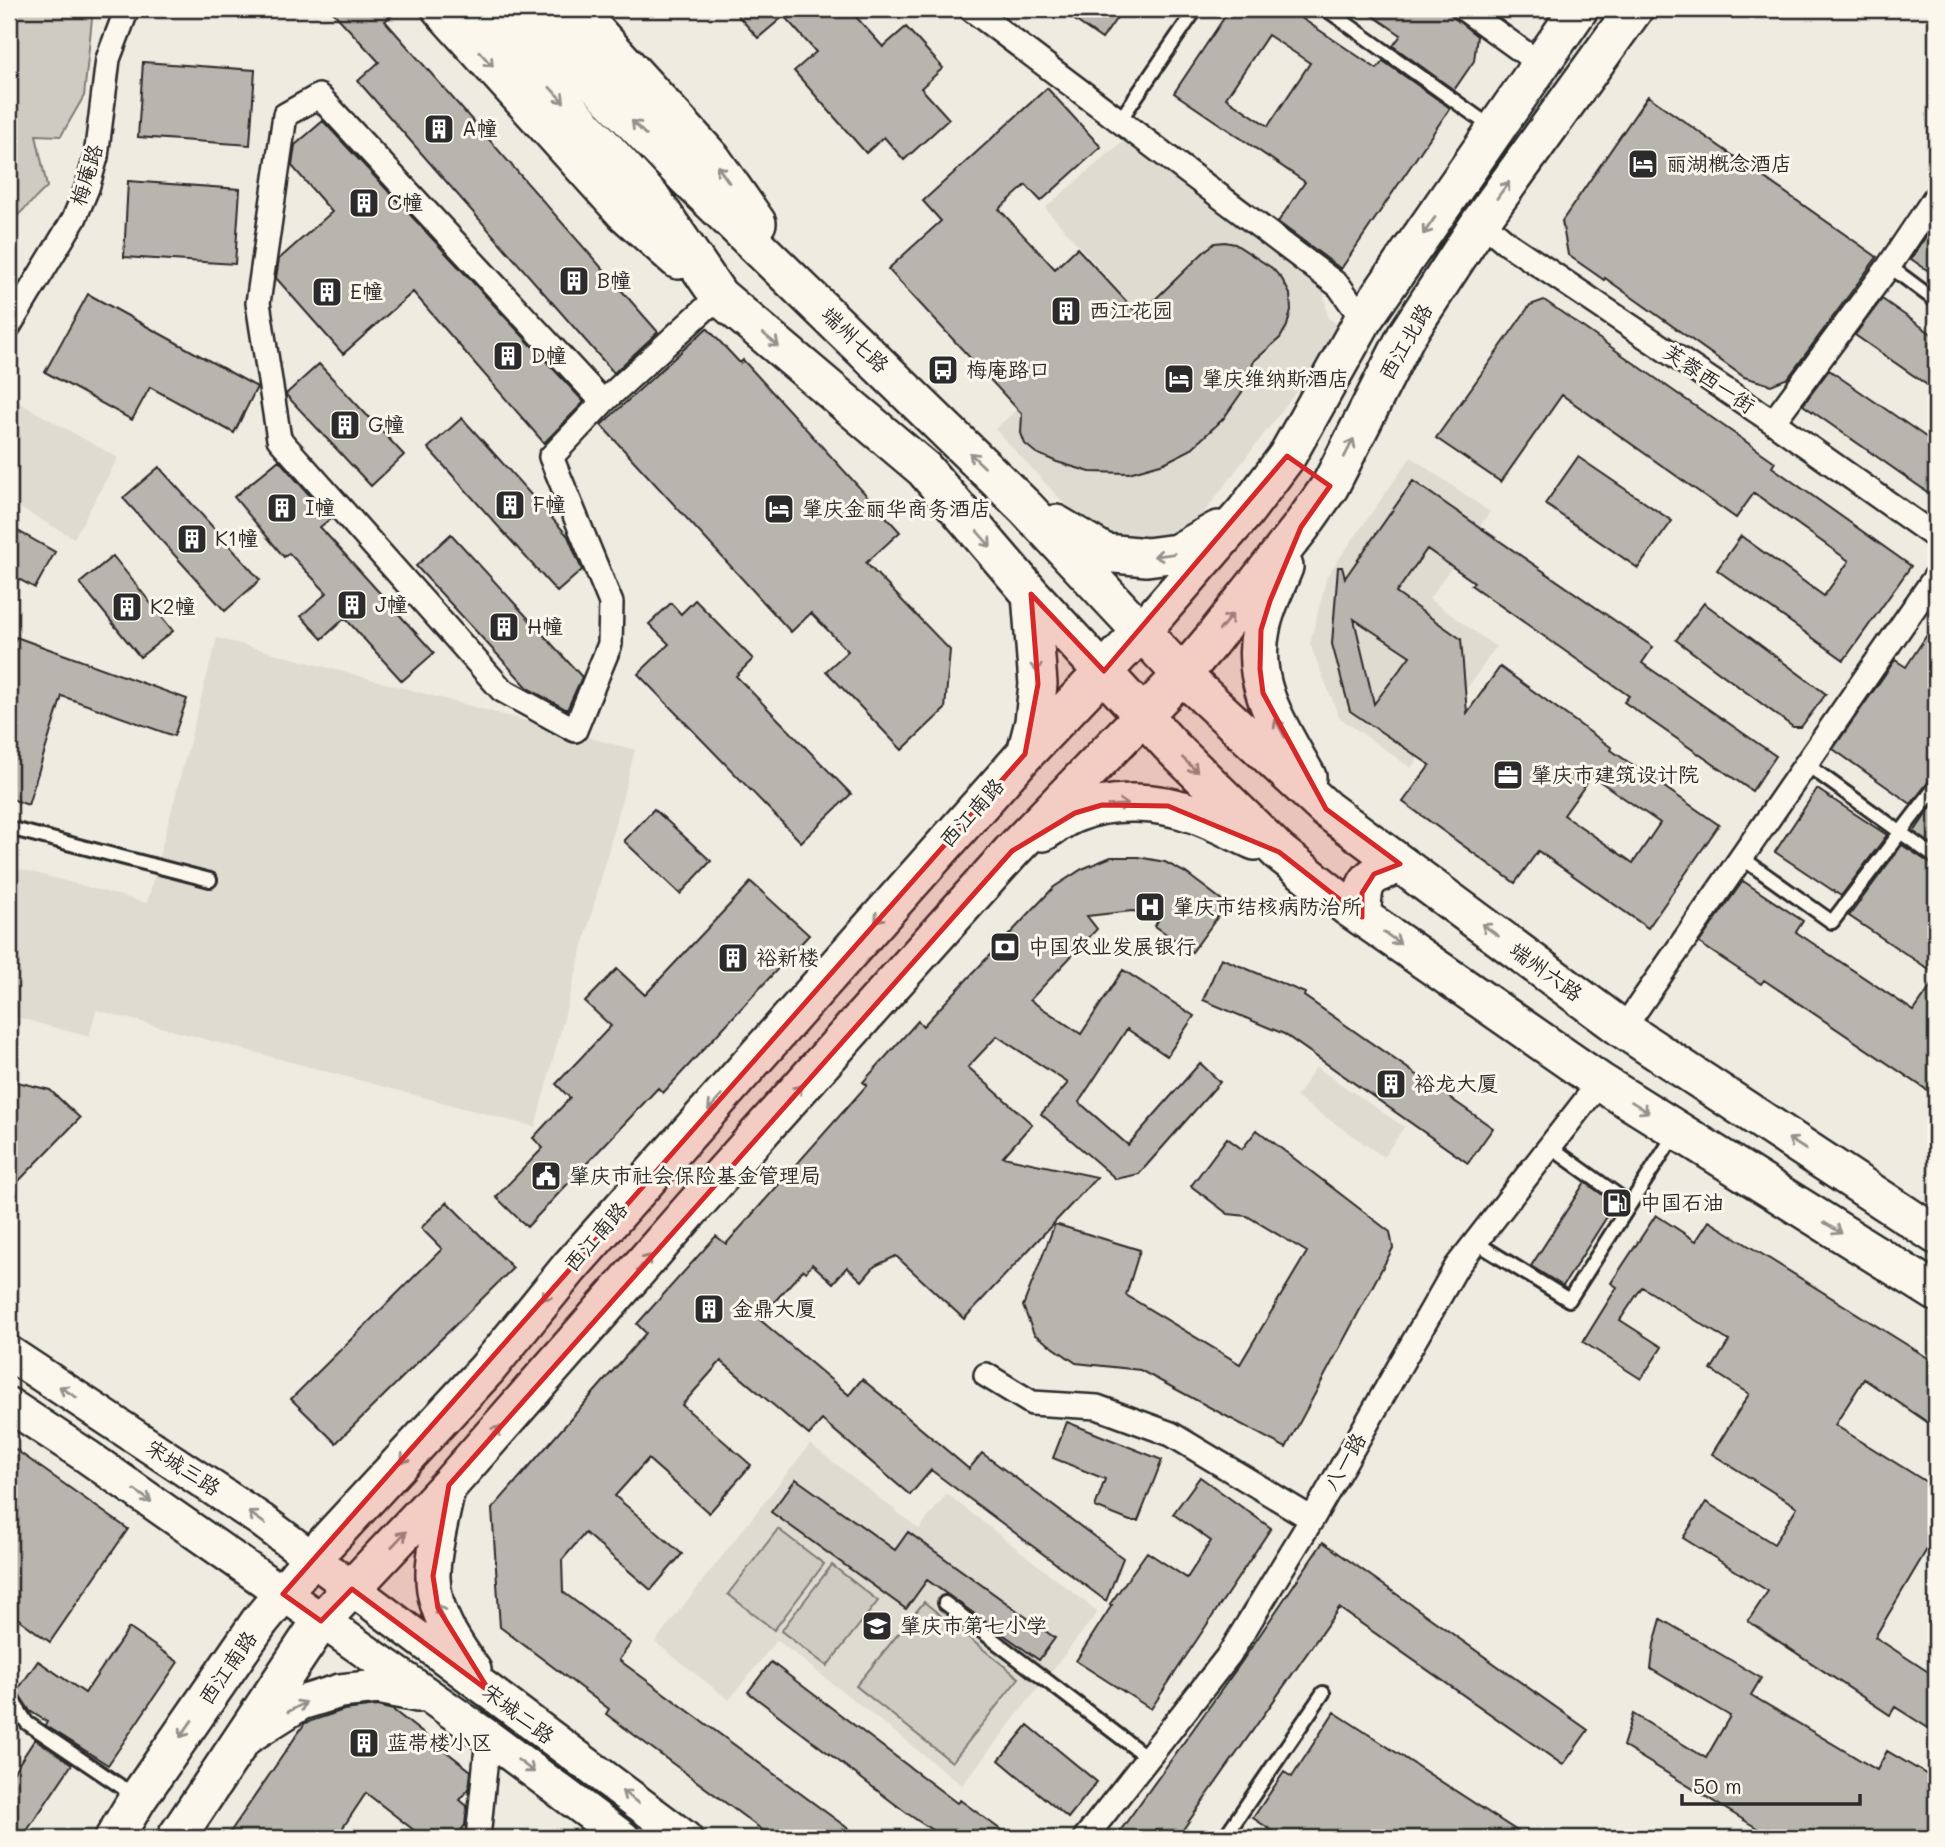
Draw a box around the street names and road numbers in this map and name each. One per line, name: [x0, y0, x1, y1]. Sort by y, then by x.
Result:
street label: 梅庵路: [63, 140, 108, 209]
street label: 西江北路: [1372, 298, 1437, 384]
street label: 端州七路: [816, 300, 896, 378]
street label: 芙蓉西一街: [1659, 337, 1761, 418]
street label: 西江南路: [933, 772, 1009, 852]
street label: 端州六路: [1505, 935, 1589, 1006]
street label: 西江南路: [557, 1195, 633, 1277]
street label: 八一路: [1316, 1427, 1371, 1495]
street label: 宋城三路: [141, 1433, 226, 1501]
street label: 西江南路: [192, 1625, 262, 1709]
street label: 宋城二路: [477, 1677, 561, 1749]

